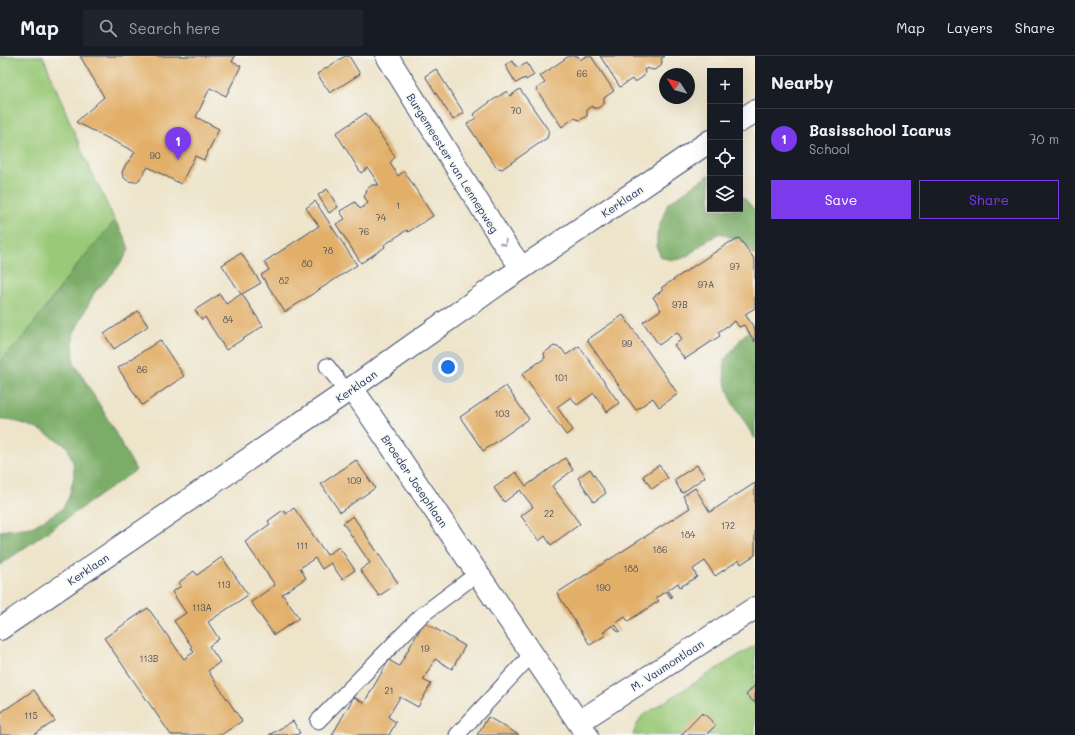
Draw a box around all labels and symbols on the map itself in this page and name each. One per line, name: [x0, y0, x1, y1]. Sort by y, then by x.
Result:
house number: 66: [577, 68, 587, 79]
north arrow: [659, 68, 695, 104]
street label: Burgemeester van Lennepweg: [404, 90, 502, 236]
house number: 70: [511, 105, 522, 116]
pin: 1: [165, 127, 191, 160]
house number: 90: [150, 150, 161, 161]
street label: Kerklaan: [598, 182, 646, 220]
house number: 1: [396, 200, 400, 211]
house number: 74: [376, 212, 387, 223]
house number: 76: [359, 226, 369, 237]
one-way arrow: [499, 239, 506, 246]
house number: 78: [323, 245, 334, 256]
house number: 80: [302, 258, 313, 269]
house number: 97: [730, 261, 740, 272]
house number: 82: [279, 275, 289, 286]
house number: 97A: [698, 279, 714, 290]
house number: 97B: [672, 299, 688, 310]
house number: 84: [223, 314, 234, 325]
house number: 99: [622, 338, 633, 349]
your location: [438, 357, 458, 377]
house number: 86: [137, 364, 147, 375]
street label: Kerklaan: [332, 366, 380, 406]
house number: 101: [554, 372, 568, 383]
house number: 103: [495, 408, 509, 419]
street label: Broeder Josephlaan: [378, 432, 452, 530]
house number: 109: [347, 475, 362, 486]
house number: 22: [544, 508, 554, 519]
house number: 172: [721, 520, 735, 531]
house number: 184: [681, 529, 696, 540]
house number: 111: [296, 540, 308, 551]
house number: 186: [653, 544, 667, 555]
street label: Kerklaan: [64, 550, 112, 588]
house number: 188: [624, 563, 639, 574]
house number: 113: [217, 579, 231, 590]
house number: 190: [596, 582, 611, 593]
house number: 113A: [192, 602, 212, 613]
street label: M. Vaumontlaan: [628, 636, 706, 694]
house number: 19: [420, 643, 430, 654]
house number: 113B: [140, 653, 159, 664]
house number: 21: [384, 685, 394, 696]
house number: 115: [24, 710, 38, 721]

